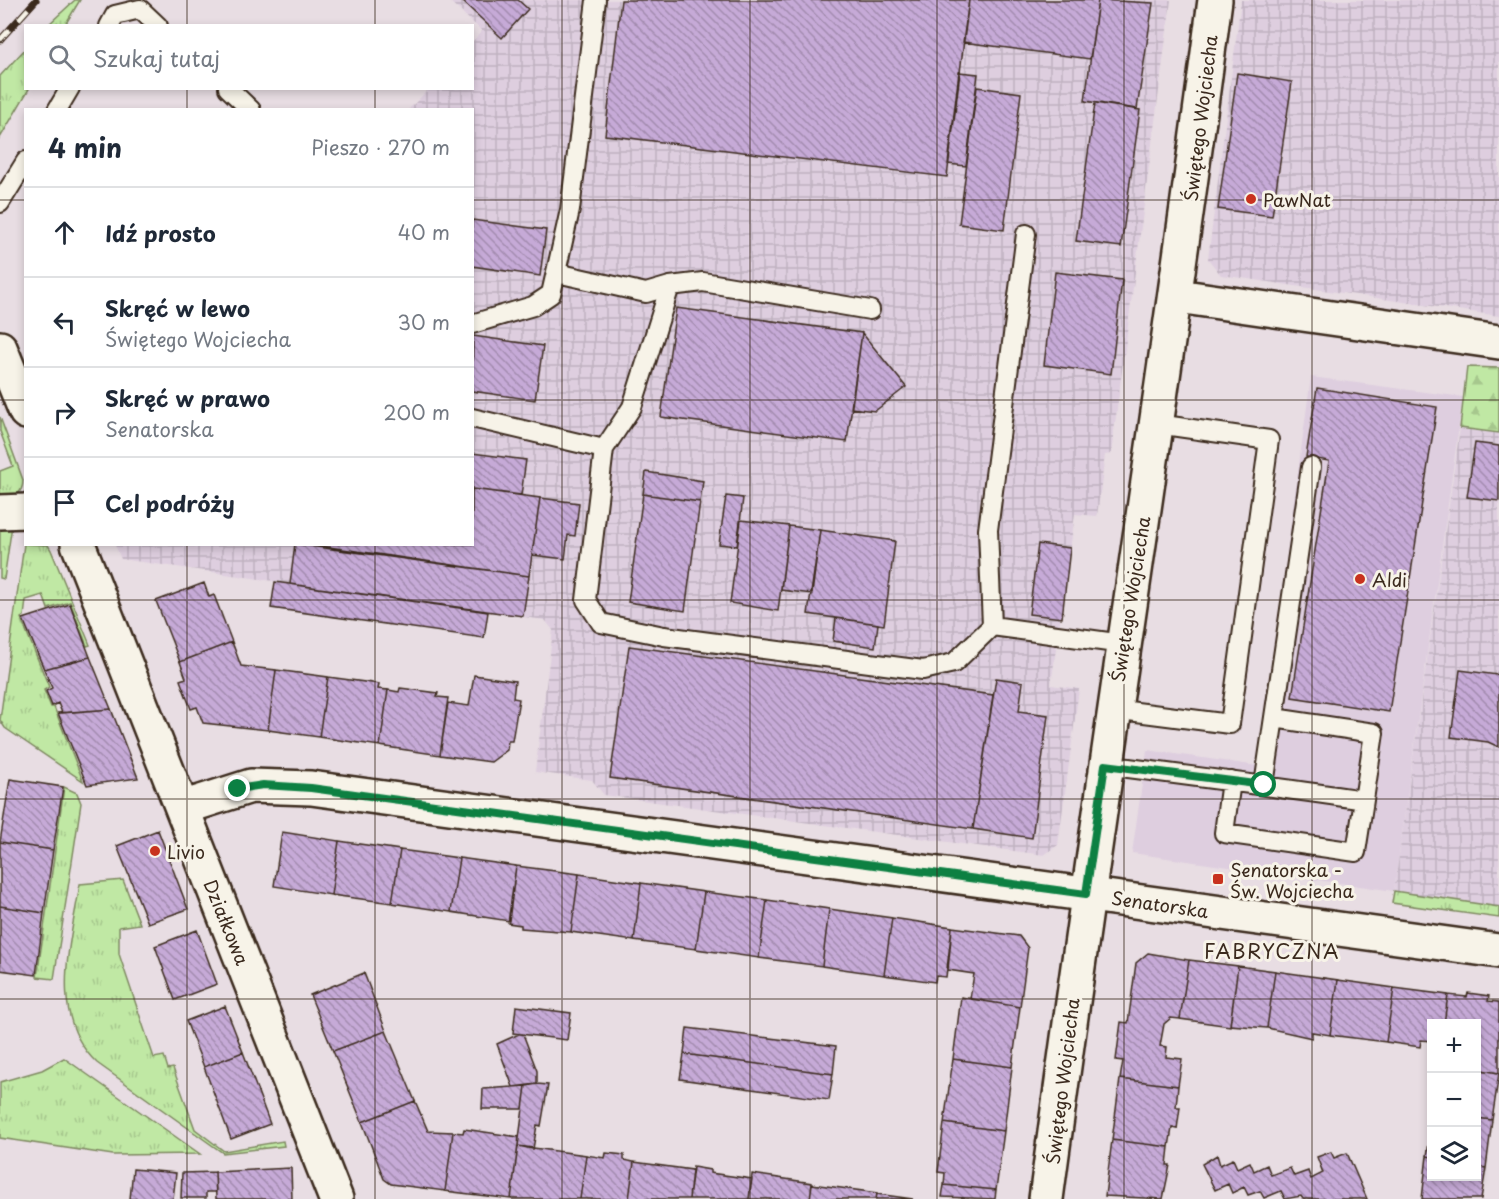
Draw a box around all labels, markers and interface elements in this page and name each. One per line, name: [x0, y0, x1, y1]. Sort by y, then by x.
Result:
search box: [24, 24, 474, 90]
street label: Świętego Wojciecha: [1176, 32, 1224, 203]
icon: search: [45, 41, 78, 74]
text: Szukaj tutaj: [93, 41, 220, 74]
text: 4 min: [48, 128, 122, 167]
text: Pieszo · 270 m: [311, 132, 450, 162]
place label: PawNat: [1263, 186, 1331, 213]
marker: PawNat: [1244, 192, 1258, 206]
icon: ahead: [48, 216, 81, 249]
text: Idź prosto: [105, 216, 216, 249]
text: 40 m: [398, 217, 450, 247]
text: Skręć w lewo: [105, 291, 250, 324]
icon: left: [48, 306, 81, 339]
text: 30 m: [397, 307, 450, 337]
text: Świętego Wojciecha: [105, 324, 291, 354]
text: Skręć w prawo: [105, 381, 270, 414]
icon: right: [48, 396, 81, 429]
text: 200 m: [383, 397, 450, 427]
text: Senatorska: [105, 414, 214, 444]
icon: arrive: [48, 486, 81, 519]
text: Cel podróży: [105, 486, 235, 519]
street label: Świętego Wojciecha: [1104, 513, 1157, 684]
place label: Aldi: [1372, 566, 1407, 593]
marker: Aldi: [1353, 572, 1367, 586]
route start: [1250, 771, 1276, 797]
route end: [224, 775, 250, 801]
place label: Livio: [167, 838, 205, 865]
marker: Livio: [148, 844, 162, 858]
place label: Senatorska - Św. Wojciecha: [1230, 856, 1354, 904]
marker: Senatorska - Św. Wojciecha: [1211, 872, 1225, 886]
street label: Działkowa: [198, 875, 257, 970]
street label: Senatorska: [1110, 884, 1211, 924]
district label: FABRYCZNA: [1204, 936, 1340, 966]
street label: Świętego Wojciecha: [1038, 995, 1086, 1166]
map controls: [1427, 1019, 1481, 1181]
button: +: [1427, 1019, 1481, 1073]
button: −: [1427, 1073, 1481, 1127]
button: layers: [1427, 1127, 1481, 1181]

